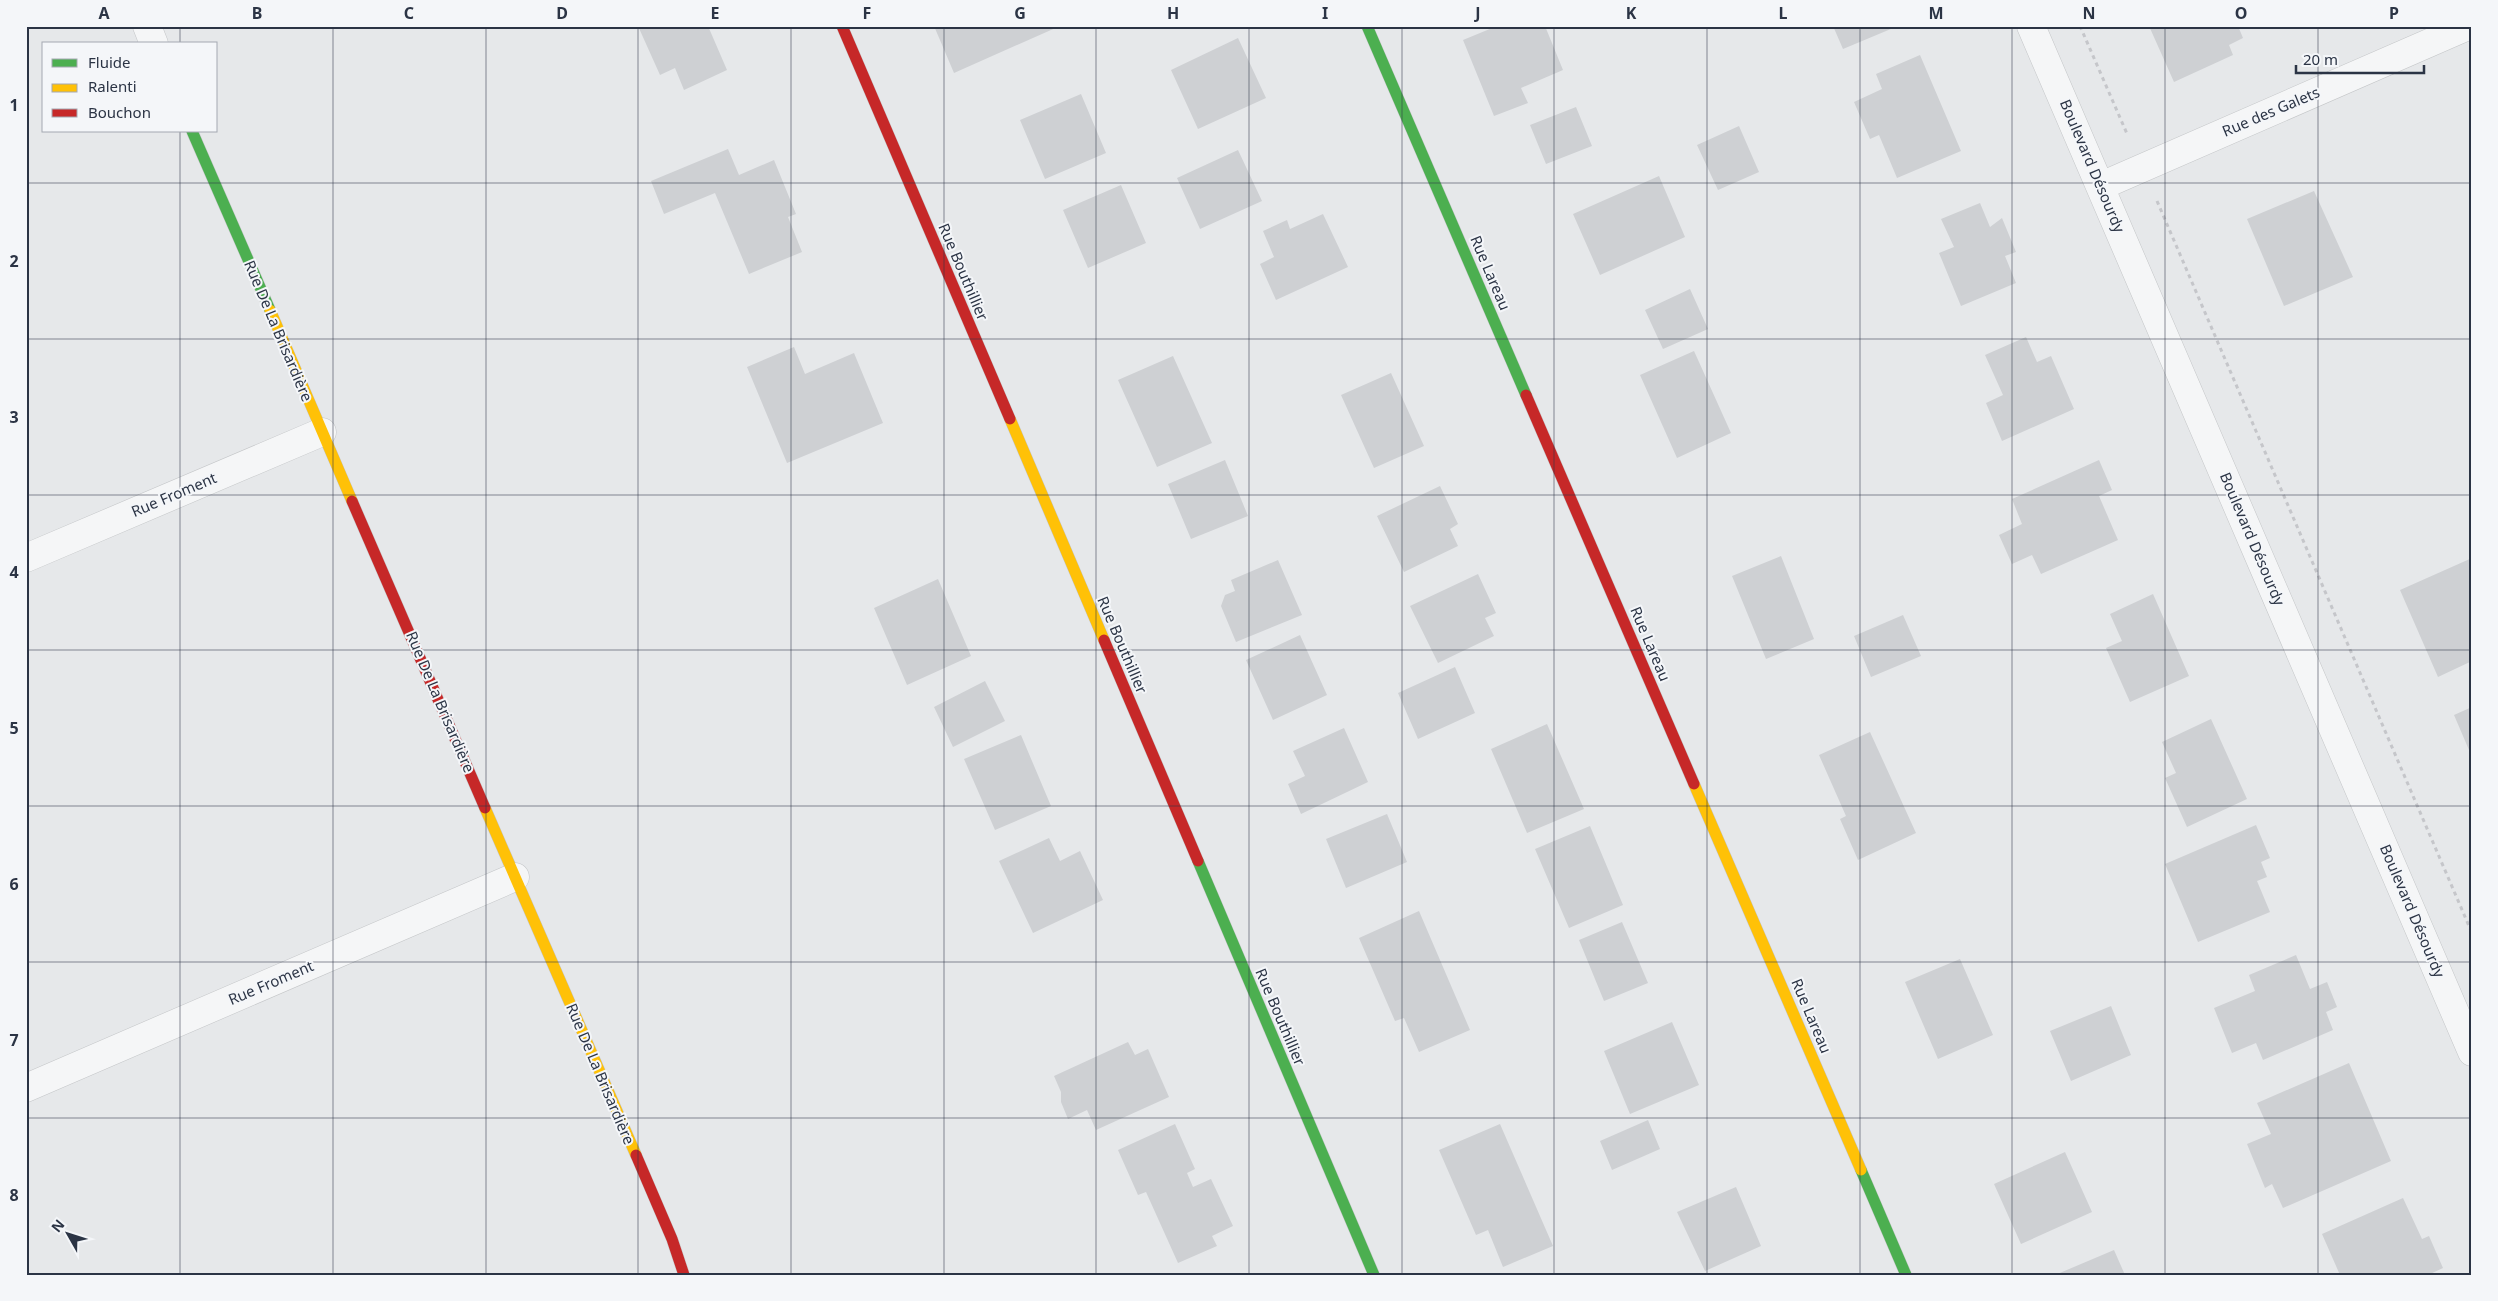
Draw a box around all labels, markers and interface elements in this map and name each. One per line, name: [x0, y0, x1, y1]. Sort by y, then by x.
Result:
text: A: [98, 2, 110, 24]
text: B: [252, 2, 262, 24]
text: C: [404, 2, 414, 24]
text: D: [556, 2, 568, 24]
text: E: [711, 2, 720, 24]
text: F: [863, 2, 871, 24]
text: G: [1014, 2, 1026, 24]
text: H: [1167, 2, 1179, 24]
text: I: [1322, 2, 1328, 24]
text: J: [1473, 2, 1481, 24]
text: K: [1626, 2, 1637, 24]
text: L: [1779, 2, 1788, 24]
text: M: [1928, 2, 1944, 24]
text: N: [2082, 2, 2096, 24]
text: O: [2235, 2, 2247, 24]
text: P: [2389, 2, 2399, 24]
legend: [42, 42, 218, 132]
scale bar: [2296, 42, 2423, 74]
text: 20 m: [2303, 49, 2338, 69]
text: Fluide: [88, 52, 130, 72]
text: Ralenti: [88, 76, 137, 96]
street label: Rue des Galets: [2219, 82, 2322, 141]
text: 1: [9, 94, 19, 116]
street label: Boulevard Désourdy: [2056, 96, 2130, 236]
text: Bouchon: [88, 102, 151, 122]
street label: Rue Bouthillier: [934, 220, 993, 323]
street label: Rue Lareau: [1466, 232, 1516, 313]
text: 2: [9, 250, 19, 272]
street label: Rue De La Brisardière: [240, 257, 318, 404]
text: 3: [9, 406, 19, 428]
street label: Rue Froment: [128, 467, 220, 521]
street label: Boulevard Désourdy: [2216, 469, 2290, 609]
text: 4: [9, 561, 19, 583]
street label: Rue Bouthillier: [1093, 593, 1152, 696]
street label: Rue Lareau: [1626, 603, 1676, 684]
street label: Rue De La Brisardière: [402, 628, 480, 775]
text: 5: [9, 717, 19, 739]
street label: Boulevard Désourdy: [2376, 841, 2450, 981]
text: 6: [9, 873, 19, 895]
street label: Rue Froment: [225, 955, 317, 1009]
street label: Rue Bouthillier: [1251, 965, 1310, 1068]
street label: Rue Lareau: [1787, 975, 1837, 1056]
street label: Rue De La Brisardière: [562, 1000, 640, 1147]
text: 7: [9, 1029, 19, 1051]
text: 8: [9, 1184, 19, 1206]
north arrow: [42, 1208, 92, 1258]
text: N: [47, 1215, 68, 1236]

